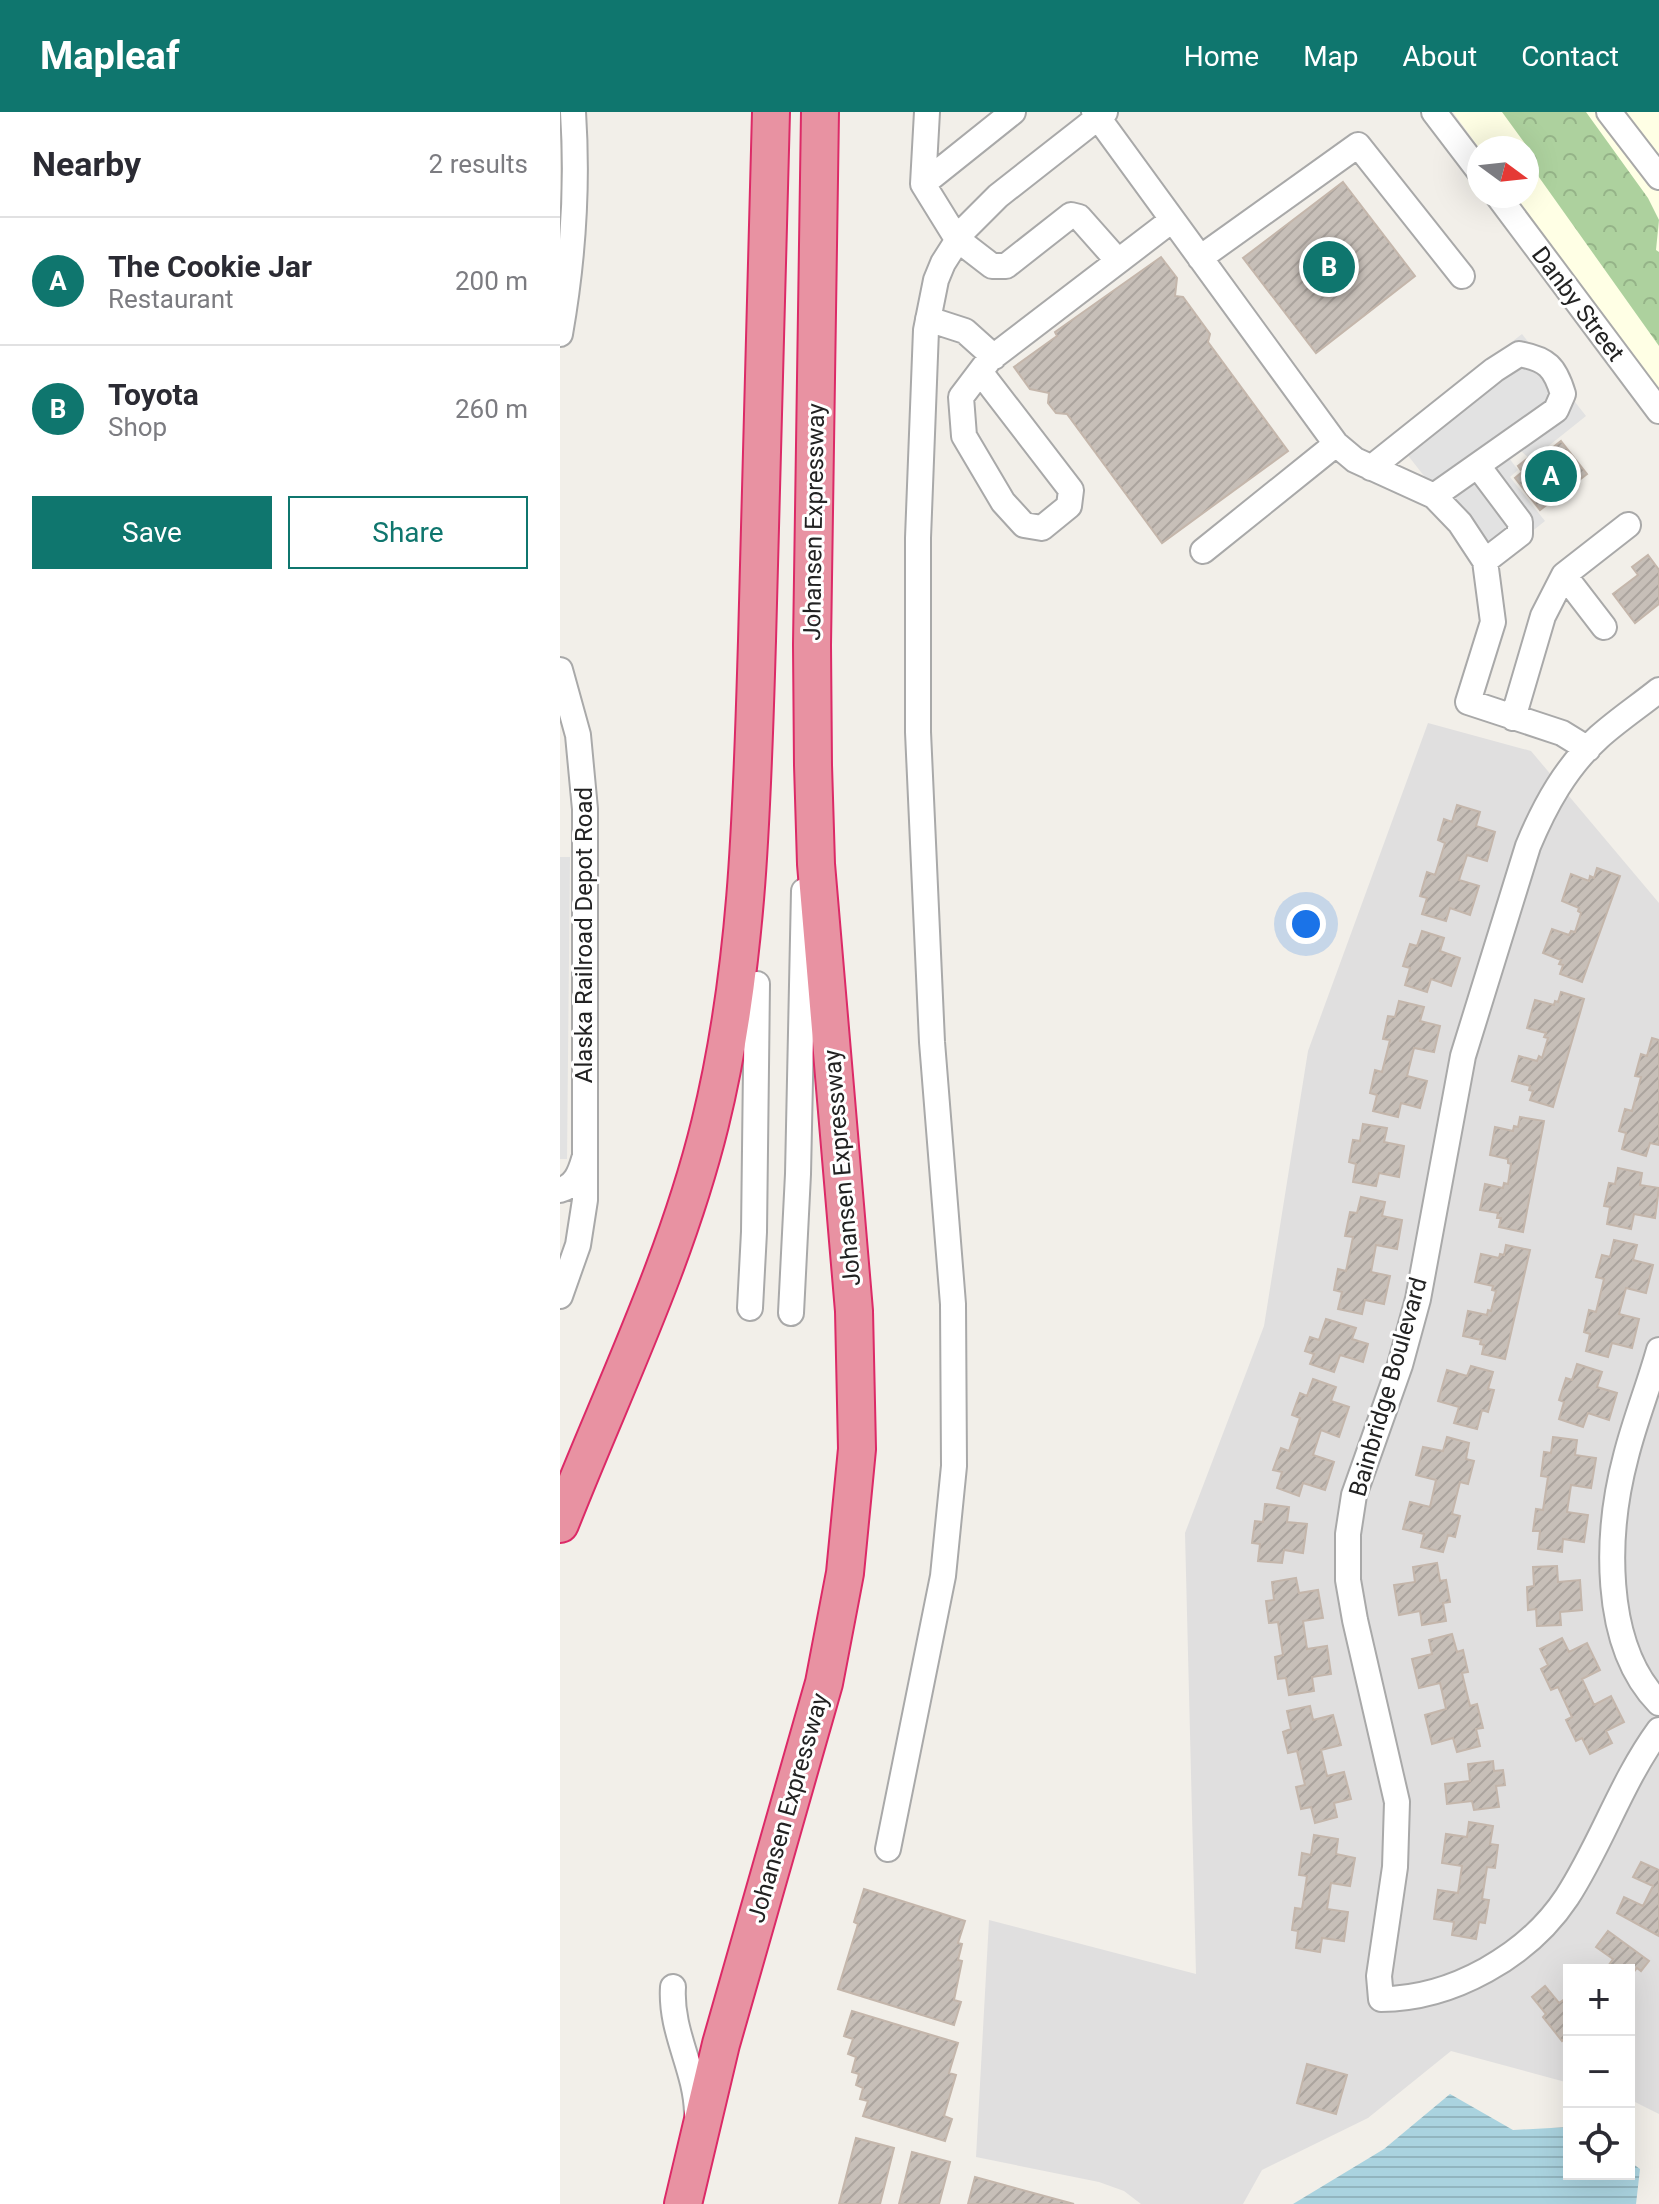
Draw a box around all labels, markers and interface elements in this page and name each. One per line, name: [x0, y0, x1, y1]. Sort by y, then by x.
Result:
text: Mapleaf: [40, 34, 180, 78]
text: Home: [1184, 40, 1259, 73]
text: Map: [1303, 40, 1359, 73]
text: About: [1403, 40, 1477, 73]
text: Contact: [1521, 40, 1619, 73]
north arrow: [1467, 136, 1539, 208]
text: Nearby: [32, 144, 141, 184]
text: 2 results: [429, 149, 528, 179]
pin: B: [1303, 237, 1355, 297]
street label: Danby Street: [1526, 241, 1630, 367]
text: The Cookie Jar: [108, 249, 312, 284]
text: A: [49, 266, 67, 296]
text: 200 m: [455, 266, 528, 296]
text: Restaurant: [108, 284, 234, 314]
text: Toyota: [108, 377, 199, 412]
text: B: [50, 394, 66, 424]
text: 260 m: [455, 394, 528, 424]
street label: Johansen Expressway: [798, 402, 830, 641]
text: Shop: [108, 412, 167, 442]
pin: A: [1525, 446, 1577, 506]
button: Save: [32, 496, 272, 569]
button: Share: [288, 496, 528, 569]
street label: Alaska Railroad Depot Road: [570, 787, 598, 1083]
your location: [1286, 904, 1326, 944]
street label: Johansen Expressway: [818, 1048, 866, 1288]
street label: Bainbridge Boulevard: [1343, 1274, 1433, 1500]
street label: Johansen Expressway: [742, 1689, 834, 1926]
map controls: [1563, 1964, 1635, 2180]
button: +: [1563, 1964, 1635, 2036]
button: −: [1563, 2036, 1635, 2108]
button: locate: [1563, 2108, 1635, 2180]

